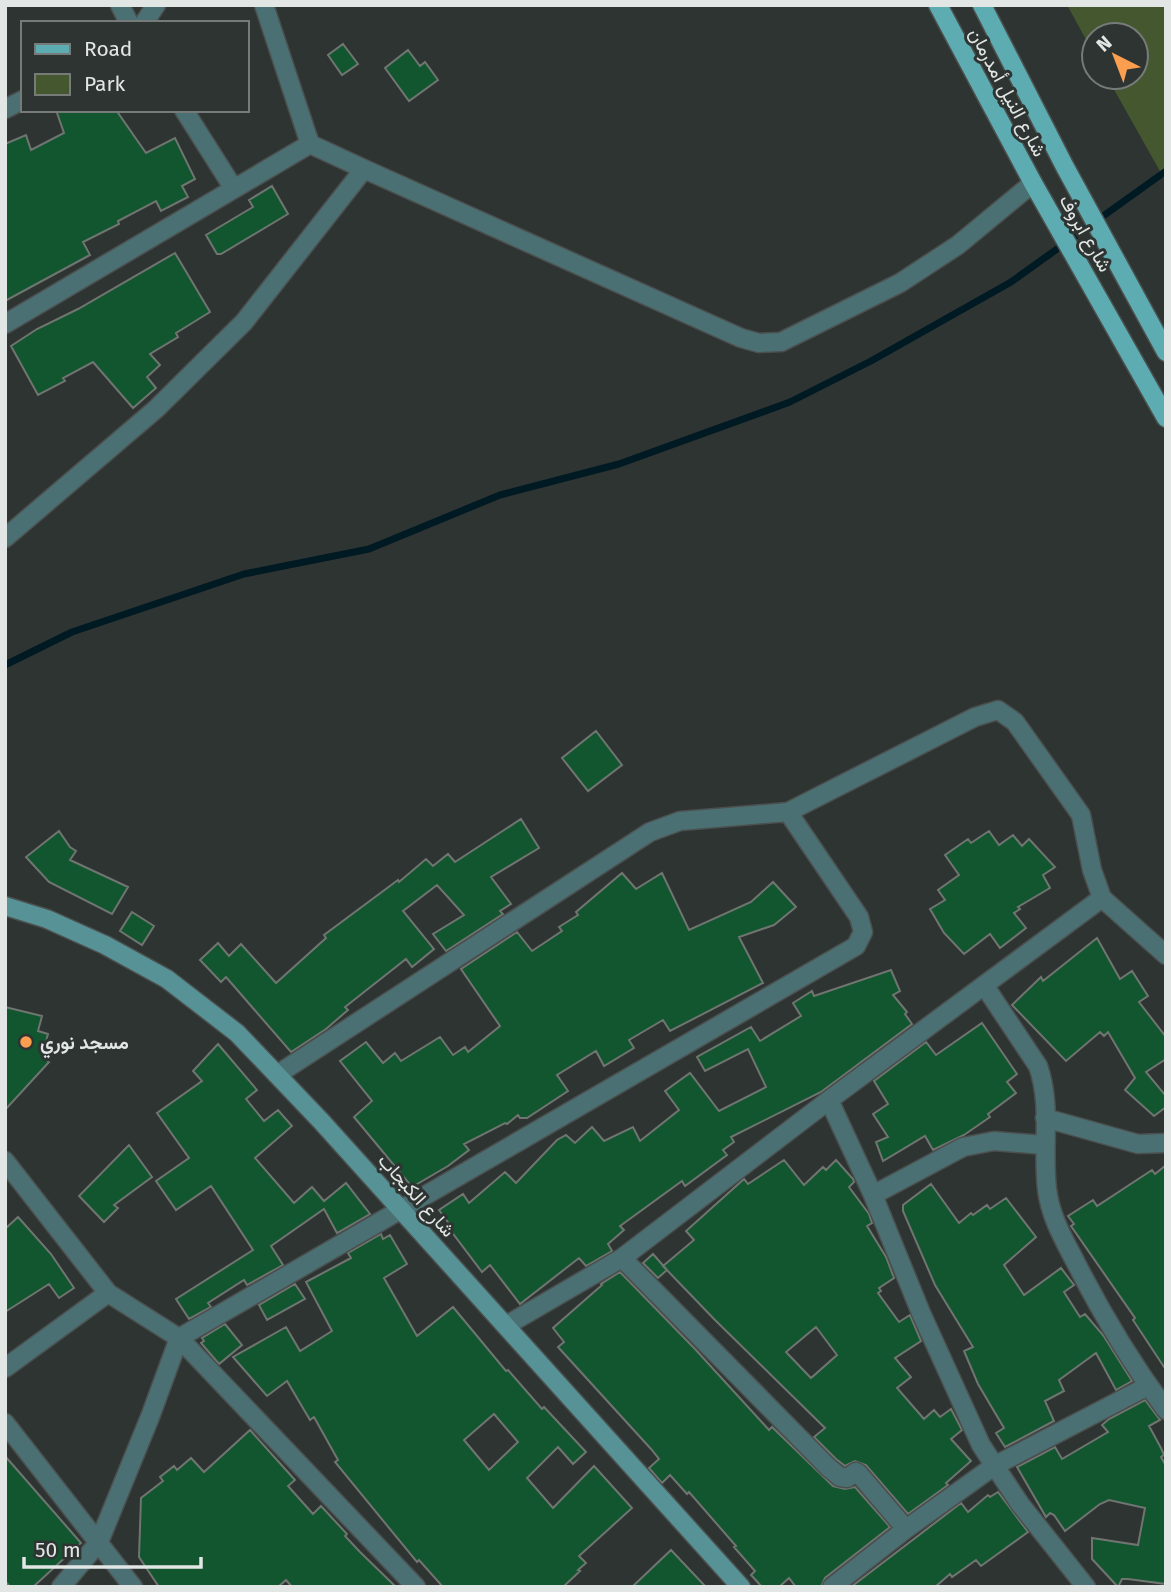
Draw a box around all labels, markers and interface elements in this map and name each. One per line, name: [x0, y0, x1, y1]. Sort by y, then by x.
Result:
legend: [21, 21, 248, 112]
north arrow: [1080, 21, 1150, 91]
street label: شارع النيل أمدرمان: [963, 24, 1051, 161]
text: N: [1092, 31, 1116, 57]
text: Road: [84, 36, 132, 62]
text: Park: [84, 71, 126, 97]
street label: شارع ابروف: [1053, 191, 1117, 276]
place label: مسجد نوري: [40, 1031, 129, 1059]
marker: مسجد نوري: [18, 1034, 34, 1050]
street label: شارع الكبجاب: [373, 1149, 460, 1242]
scale bar: [24, 1526, 201, 1570]
text: 50 m: [35, 1537, 81, 1563]

